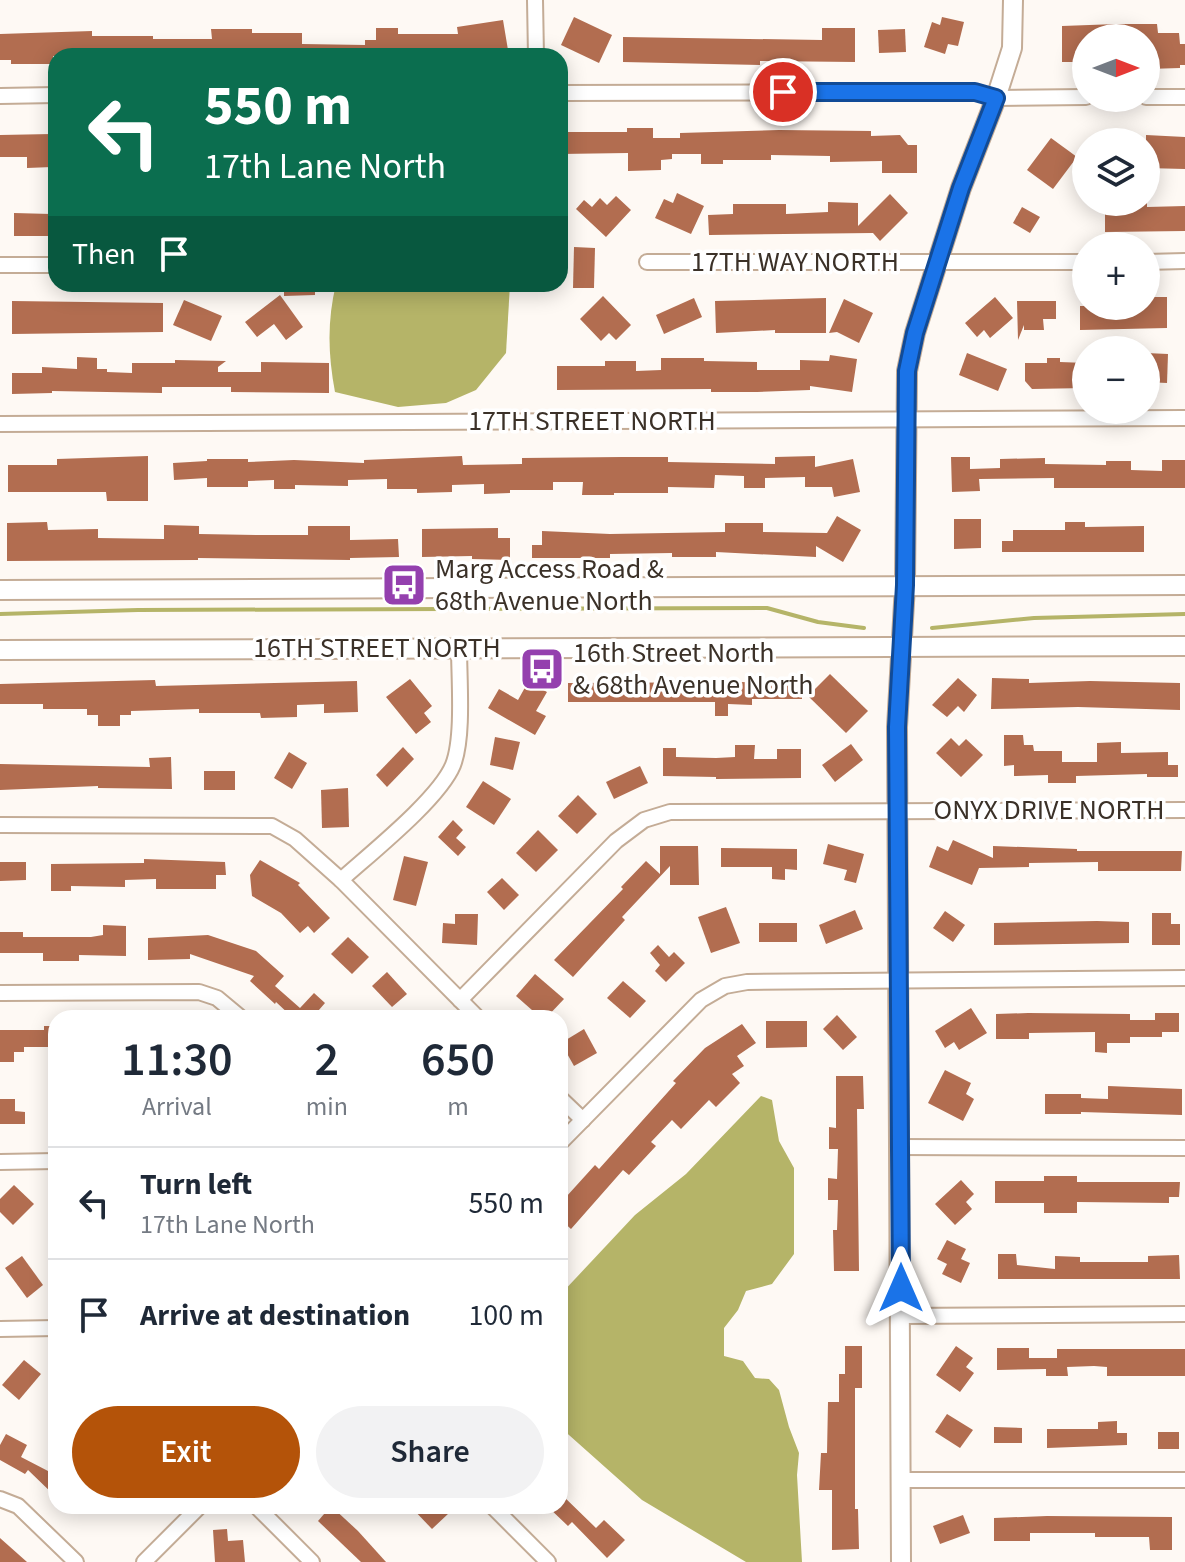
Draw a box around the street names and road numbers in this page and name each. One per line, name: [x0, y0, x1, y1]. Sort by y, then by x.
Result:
street label: 17TH WAY NORTH: [691, 242, 899, 282]
street label: 17TH STREET NORTH: [468, 401, 716, 441]
street label: 16TH STREET NORTH: [253, 628, 501, 668]
street label: ONYX DRIVE NORTH: [934, 790, 1164, 830]

